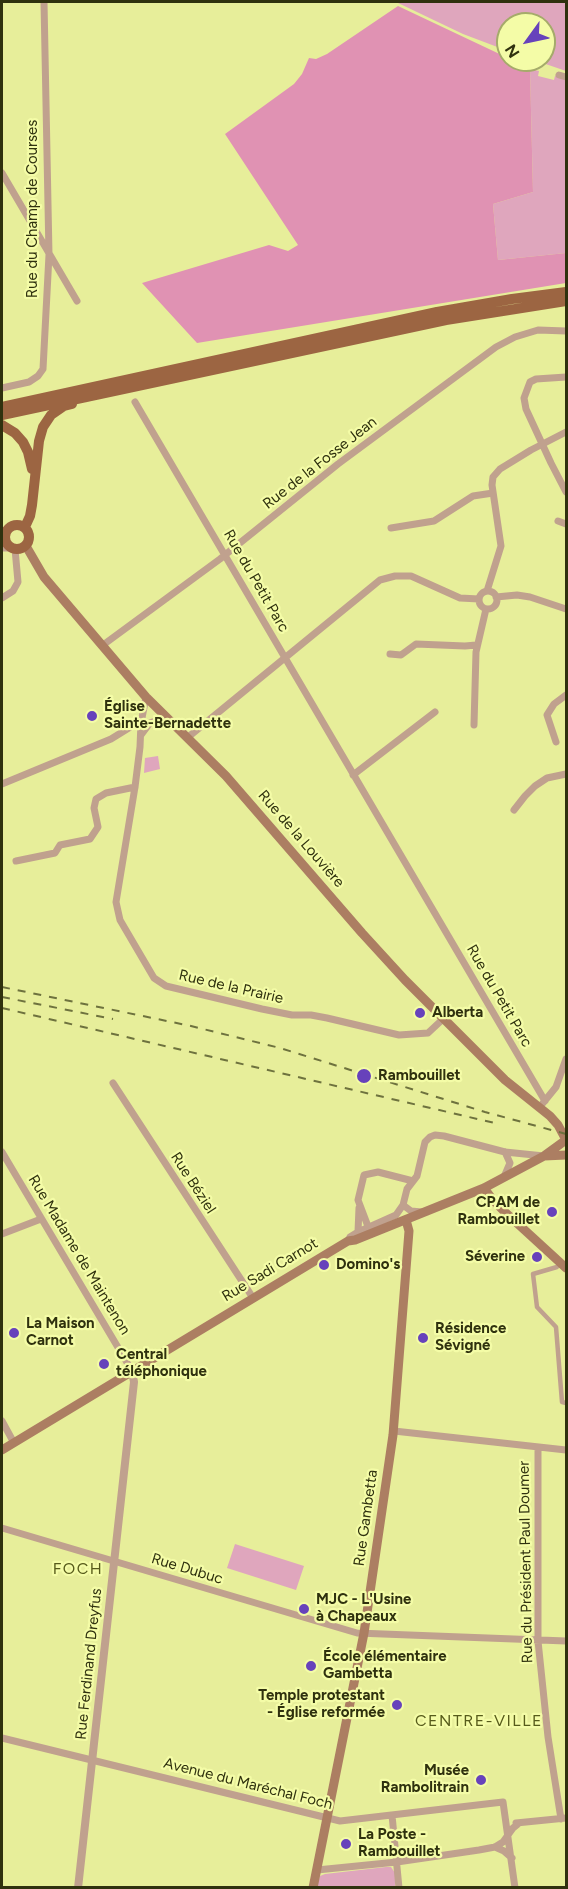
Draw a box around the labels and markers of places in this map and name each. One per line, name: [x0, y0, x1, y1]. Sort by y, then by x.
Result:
place label: Église Sainte-Bernadette: [104, 698, 231, 733]
marker: Église Sainte-Bernadette: [85, 709, 99, 723]
place label: Alberta: [432, 1004, 483, 1022]
marker: Alberta: [413, 1006, 427, 1020]
marker: Rambouillet: [355, 1067, 373, 1085]
place label: Rambouillet: [378, 1067, 461, 1085]
place label: CPAM de Rambouillet: [457, 1194, 540, 1229]
marker: CPAM de Rambouillet: [545, 1205, 559, 1219]
place label: Séverine: [465, 1248, 525, 1266]
marker: Séverine: [530, 1250, 544, 1264]
place label: Domino's: [336, 1256, 400, 1274]
marker: Domino's: [317, 1258, 331, 1272]
place label: La Maison Carnot: [26, 1315, 95, 1350]
place label: Résidence Sévigné: [435, 1320, 506, 1355]
marker: La Maison Carnot: [7, 1326, 21, 1340]
marker: Résidence Sévigné: [416, 1331, 430, 1345]
place label: Central téléphonique: [116, 1346, 207, 1381]
marker: Central téléphonique: [97, 1357, 111, 1371]
place label: MJC - L'Usine à Chapeaux: [316, 1591, 411, 1626]
marker: MJC - L'Usine à Chapeaux: [297, 1602, 311, 1616]
place label: École élémentaire Gambetta: [323, 1648, 446, 1683]
marker: École élémentaire Gambetta: [304, 1659, 318, 1673]
place label: Temple protestant - Église reformée: [258, 1687, 385, 1722]
marker: Temple protestant - Église reformée: [390, 1698, 404, 1712]
place label: Musée Rambolitrain: [381, 1762, 469, 1797]
marker: Musée Rambolitrain: [474, 1773, 488, 1787]
place label: La Poste - Rambouillet: [358, 1826, 441, 1861]
marker: La Poste - Rambouillet: [339, 1837, 353, 1851]

